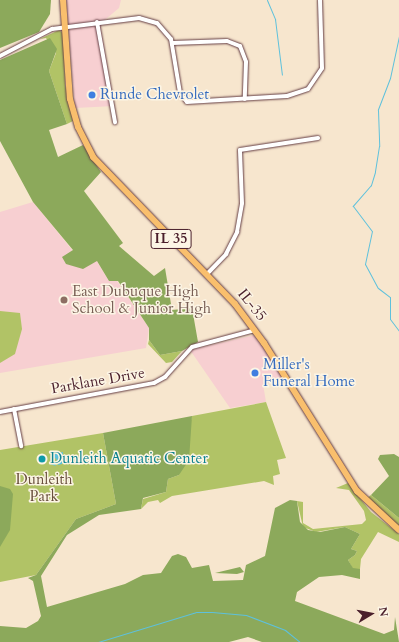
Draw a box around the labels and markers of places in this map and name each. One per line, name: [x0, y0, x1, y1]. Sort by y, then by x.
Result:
place label: Runde Chevrolet: [100, 86, 209, 104]
marker: Runde Chevrolet: [87, 90, 97, 100]
place label: East Dubuque High School & Junior High: [72, 282, 211, 317]
marker: East Dubuque High School & Junior High: [59, 295, 69, 305]
place label: Miller's Funeral Home: [263, 355, 355, 390]
marker: Miller's Funeral Home: [250, 368, 260, 378]
place label: Dunleith Aquatic Center: [50, 450, 208, 468]
marker: Dunleith Aquatic Center: [37, 454, 47, 464]

